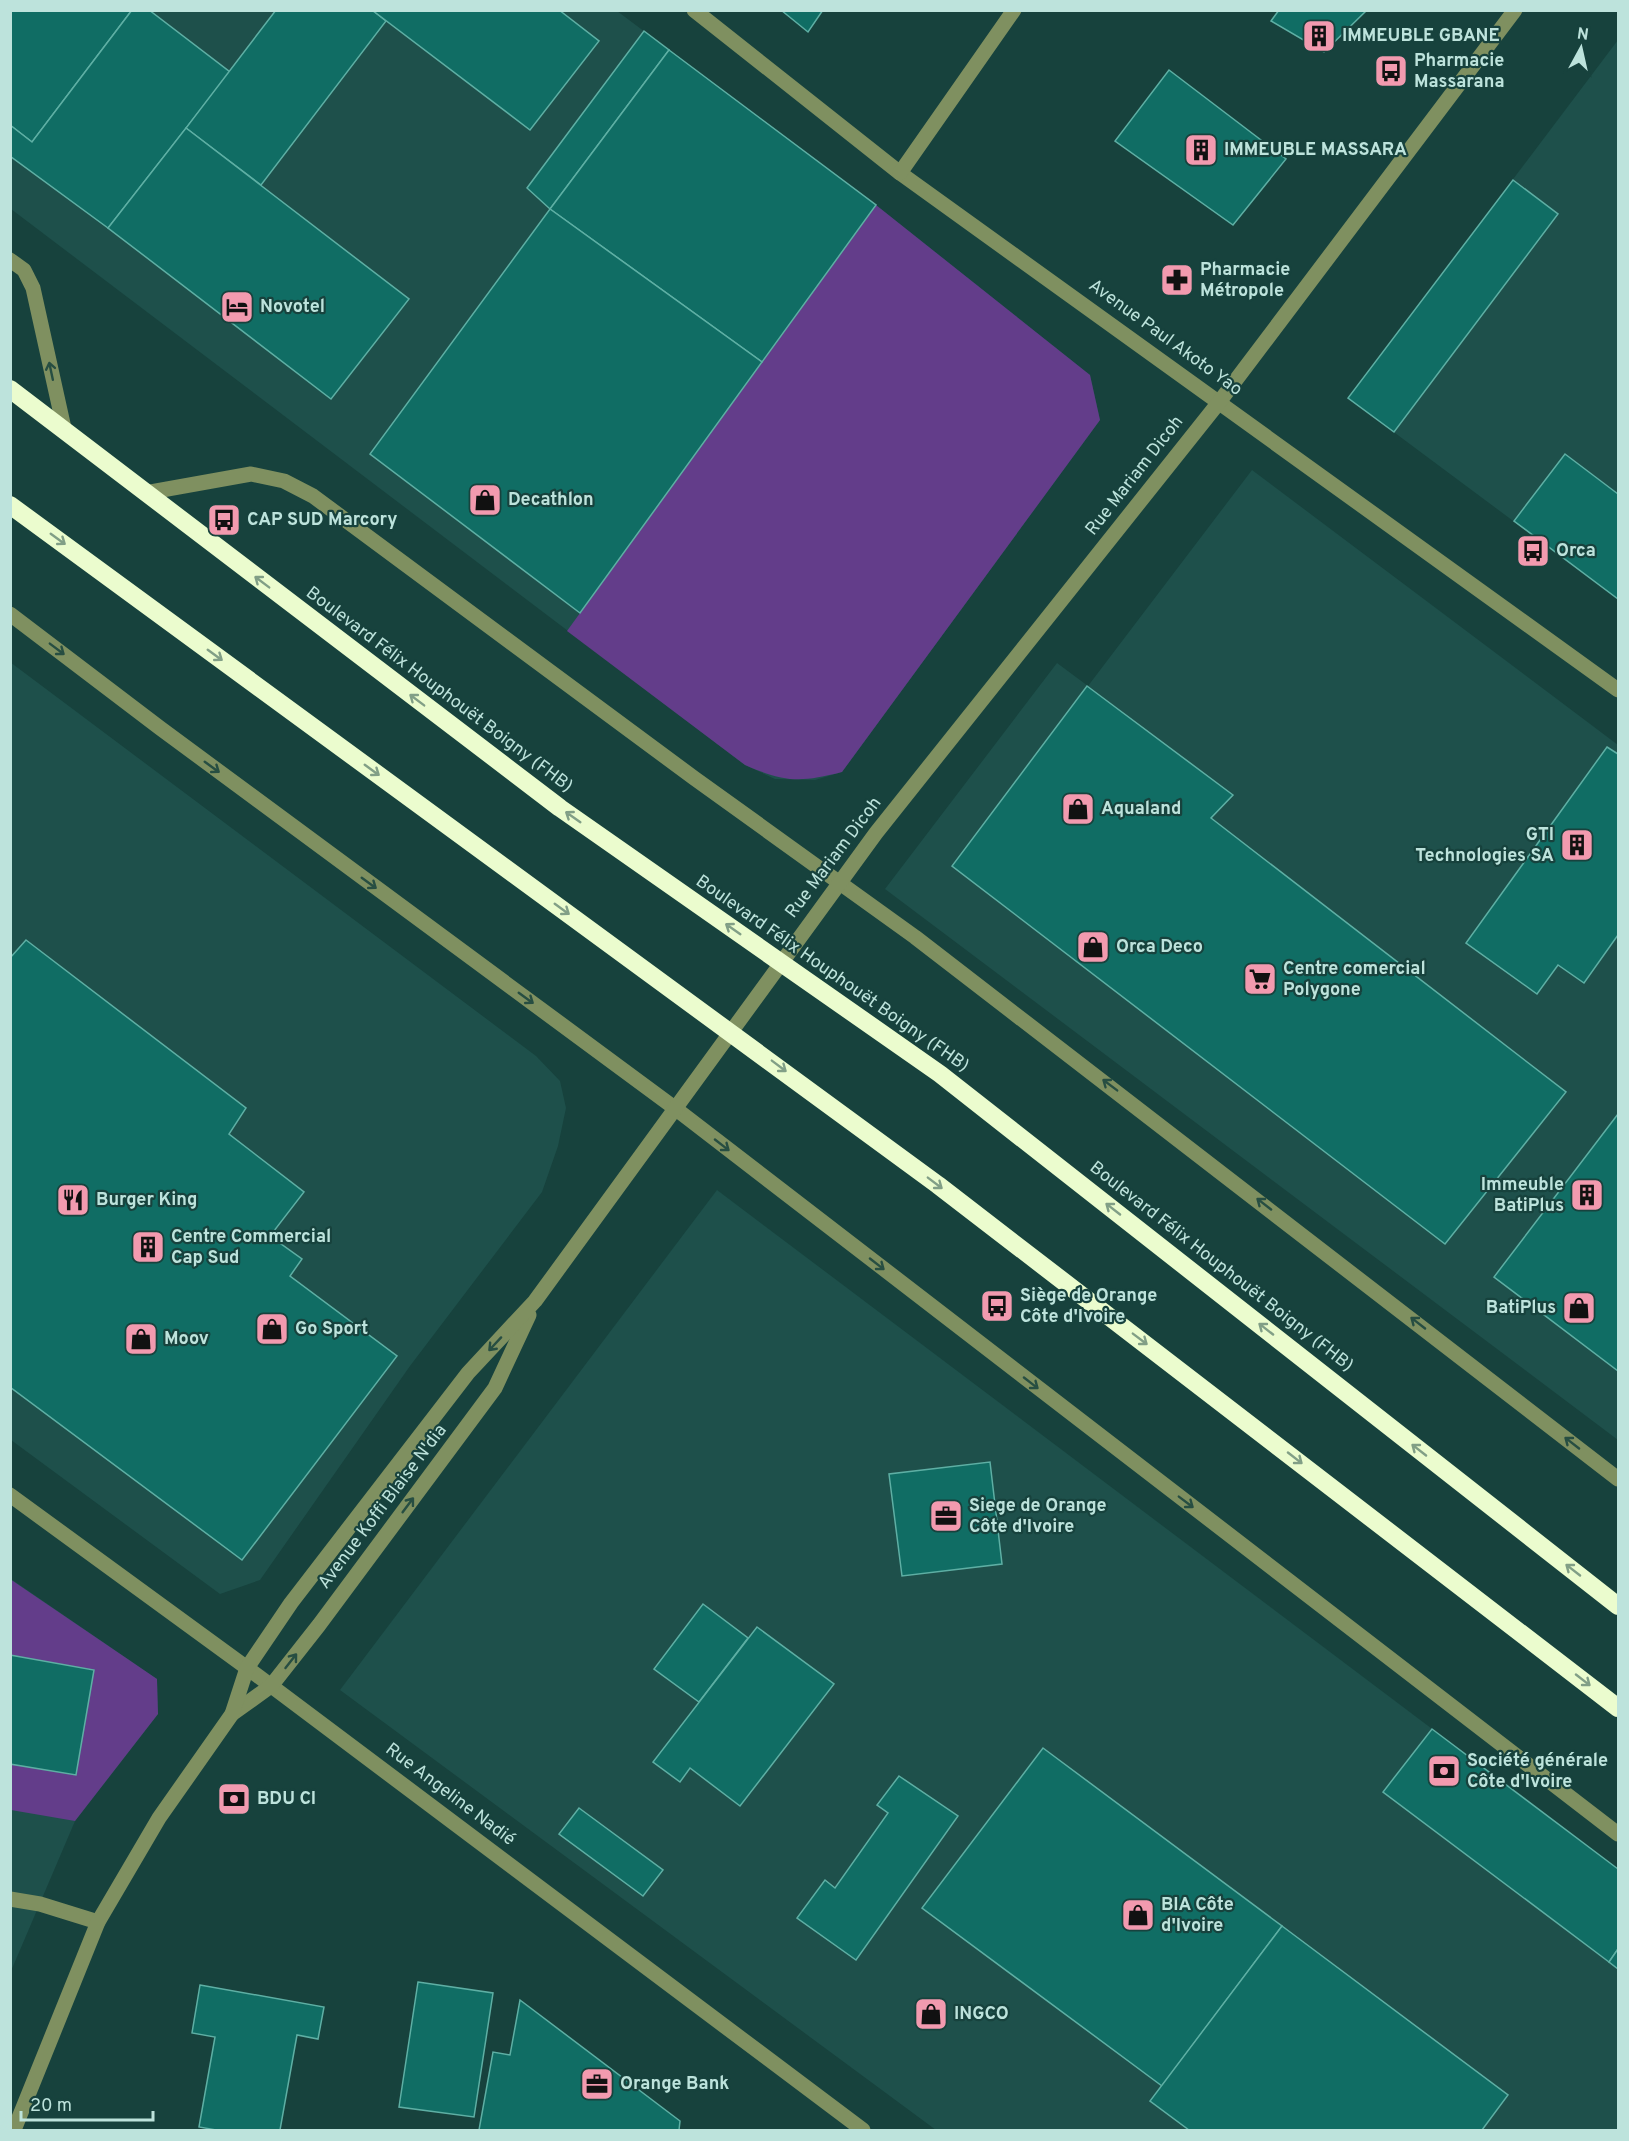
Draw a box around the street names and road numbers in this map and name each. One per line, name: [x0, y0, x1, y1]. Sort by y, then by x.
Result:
street label: Avenue Paul Akoto Yao: [1084, 274, 1246, 402]
street label: Rue Mariam Dicoh: [1081, 411, 1189, 541]
street label: Boulevard Félix Houphouët Boigny (FHB): [301, 582, 577, 798]
street label: Rue Mariam Dicoh: [781, 793, 887, 923]
street label: Boulevard Félix Houphouët Boigny (FHB): [691, 870, 973, 1078]
street label: Boulevard Félix Houphouët Boigny (FHB): [1084, 1157, 1358, 1377]
street label: Avenue Koffi Blaise N'dia: [314, 1420, 452, 1594]
street label: Rue Angeline Nadié: [380, 1739, 520, 1851]

